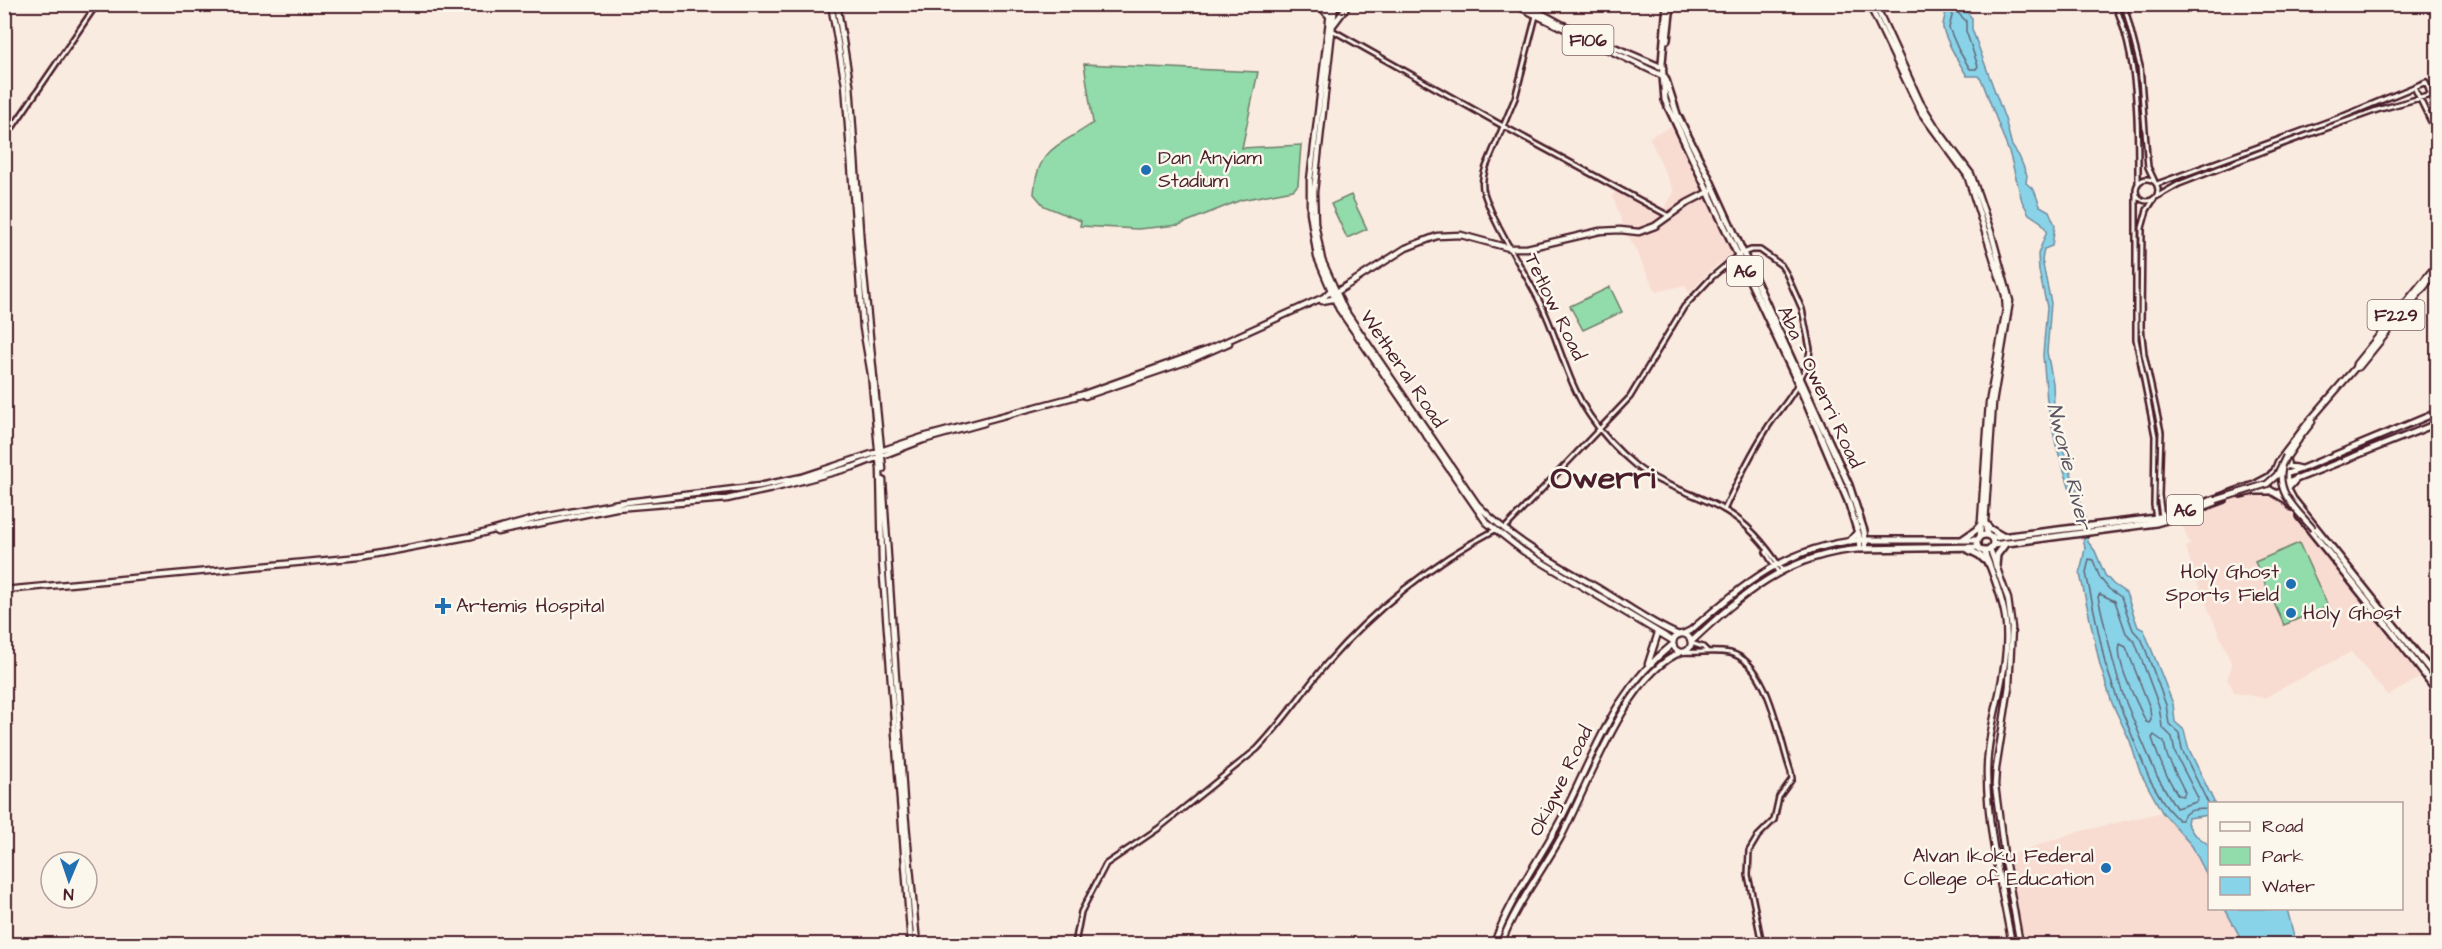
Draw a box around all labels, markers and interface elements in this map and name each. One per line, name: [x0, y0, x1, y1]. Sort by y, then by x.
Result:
road number: F106: [1562, 25, 1614, 55]
place label: Dan Anyiam Stadium: [1158, 144, 1262, 195]
marker: Dan Anyiam Stadium: [1139, 163, 1153, 177]
street label: Tetlow Road: [1517, 249, 1593, 365]
road number: A6: [1727, 256, 1763, 286]
road number: F229: [2368, 300, 2424, 330]
street label: Aba - Owerri Road: [1770, 301, 1870, 473]
street label: Wetheral Road: [1353, 304, 1453, 434]
water label: Nworie River: [2039, 400, 2099, 534]
district label: Owerri: [1551, 456, 1656, 501]
road number: A6: [2167, 495, 2203, 525]
place label: Holy Ghost Sports Field: [2166, 558, 2279, 609]
marker: Holy Ghost Sports Field: [2284, 577, 2298, 591]
place label: Artemis Hospital: [456, 592, 604, 620]
marker: Artemis Hospital: [434, 597, 452, 615]
place label: Holy Ghost: [2303, 599, 2402, 628]
marker: Holy Ghost: [2284, 606, 2298, 620]
street label: Okigwe Road: [1522, 721, 1601, 841]
legend: [2208, 802, 2403, 910]
text: Road: [2262, 814, 2303, 839]
place label: Alvan Ikoku Federal College of Education: [1904, 842, 2094, 894]
text: Park: [2262, 844, 2304, 869]
north arrow: [39, 850, 99, 910]
marker: Alvan Ikoku Federal College of Education: [2099, 861, 2113, 875]
text: Water: [2262, 874, 2315, 899]
text: N: [63, 883, 74, 905]

